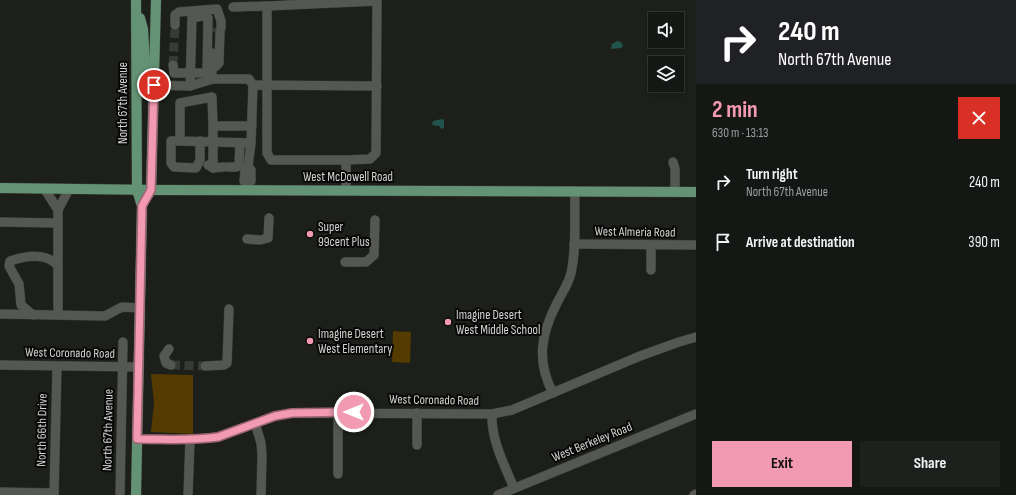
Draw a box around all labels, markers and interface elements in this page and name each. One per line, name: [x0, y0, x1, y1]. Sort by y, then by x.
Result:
map controls: [648, 12, 684, 92]
button: sound: [648, 12, 684, 48]
text: 240 m: [778, 15, 839, 48]
icon: right: [712, 16, 764, 68]
text: North 67th Avenue: [778, 49, 891, 70]
button: layers: [648, 56, 684, 92]
street label: North 67th Avenue: [115, 62, 131, 144]
pin: [137, 68, 171, 102]
icon: arrive: [143, 74, 165, 96]
text: 2 min: [712, 95, 758, 124]
button: close: [958, 97, 1000, 139]
text: 630 m · 13:13: [712, 125, 769, 141]
text: Turn right: [746, 165, 798, 184]
street label: West McDowell Road: [303, 169, 393, 185]
icon: right: [712, 171, 734, 193]
text: 240 m: [969, 173, 1000, 192]
text: North 67th Avenue: [746, 184, 828, 200]
place label: Super 99cent Plus: [318, 219, 370, 250]
street label: West Almeria Road: [594, 223, 676, 241]
marker: Super 99cent Plus: [305, 229, 315, 239]
icon: arrive: [712, 231, 734, 253]
text: Arrive at destination: [746, 233, 855, 252]
text: 390 m: [968, 233, 1000, 252]
place label: Imagine Desert West Middle School: [456, 307, 540, 338]
marker: Imagine Desert West Middle School: [443, 317, 453, 327]
place label: Imagine Desert West Elementary: [318, 326, 392, 357]
marker: Imagine Desert West Elementary: [305, 336, 315, 346]
street label: West Coronado Road: [25, 344, 115, 362]
street label: North 67th Avenue: [99, 389, 117, 471]
position arrow: [333, 391, 375, 433]
street label: West Coronado Road: [389, 391, 479, 409]
street label: North 66th Drive: [33, 393, 51, 467]
street label: West Berkeley Road: [550, 419, 634, 465]
button: Exit: [712, 441, 852, 487]
button: Share: [860, 441, 1000, 487]

